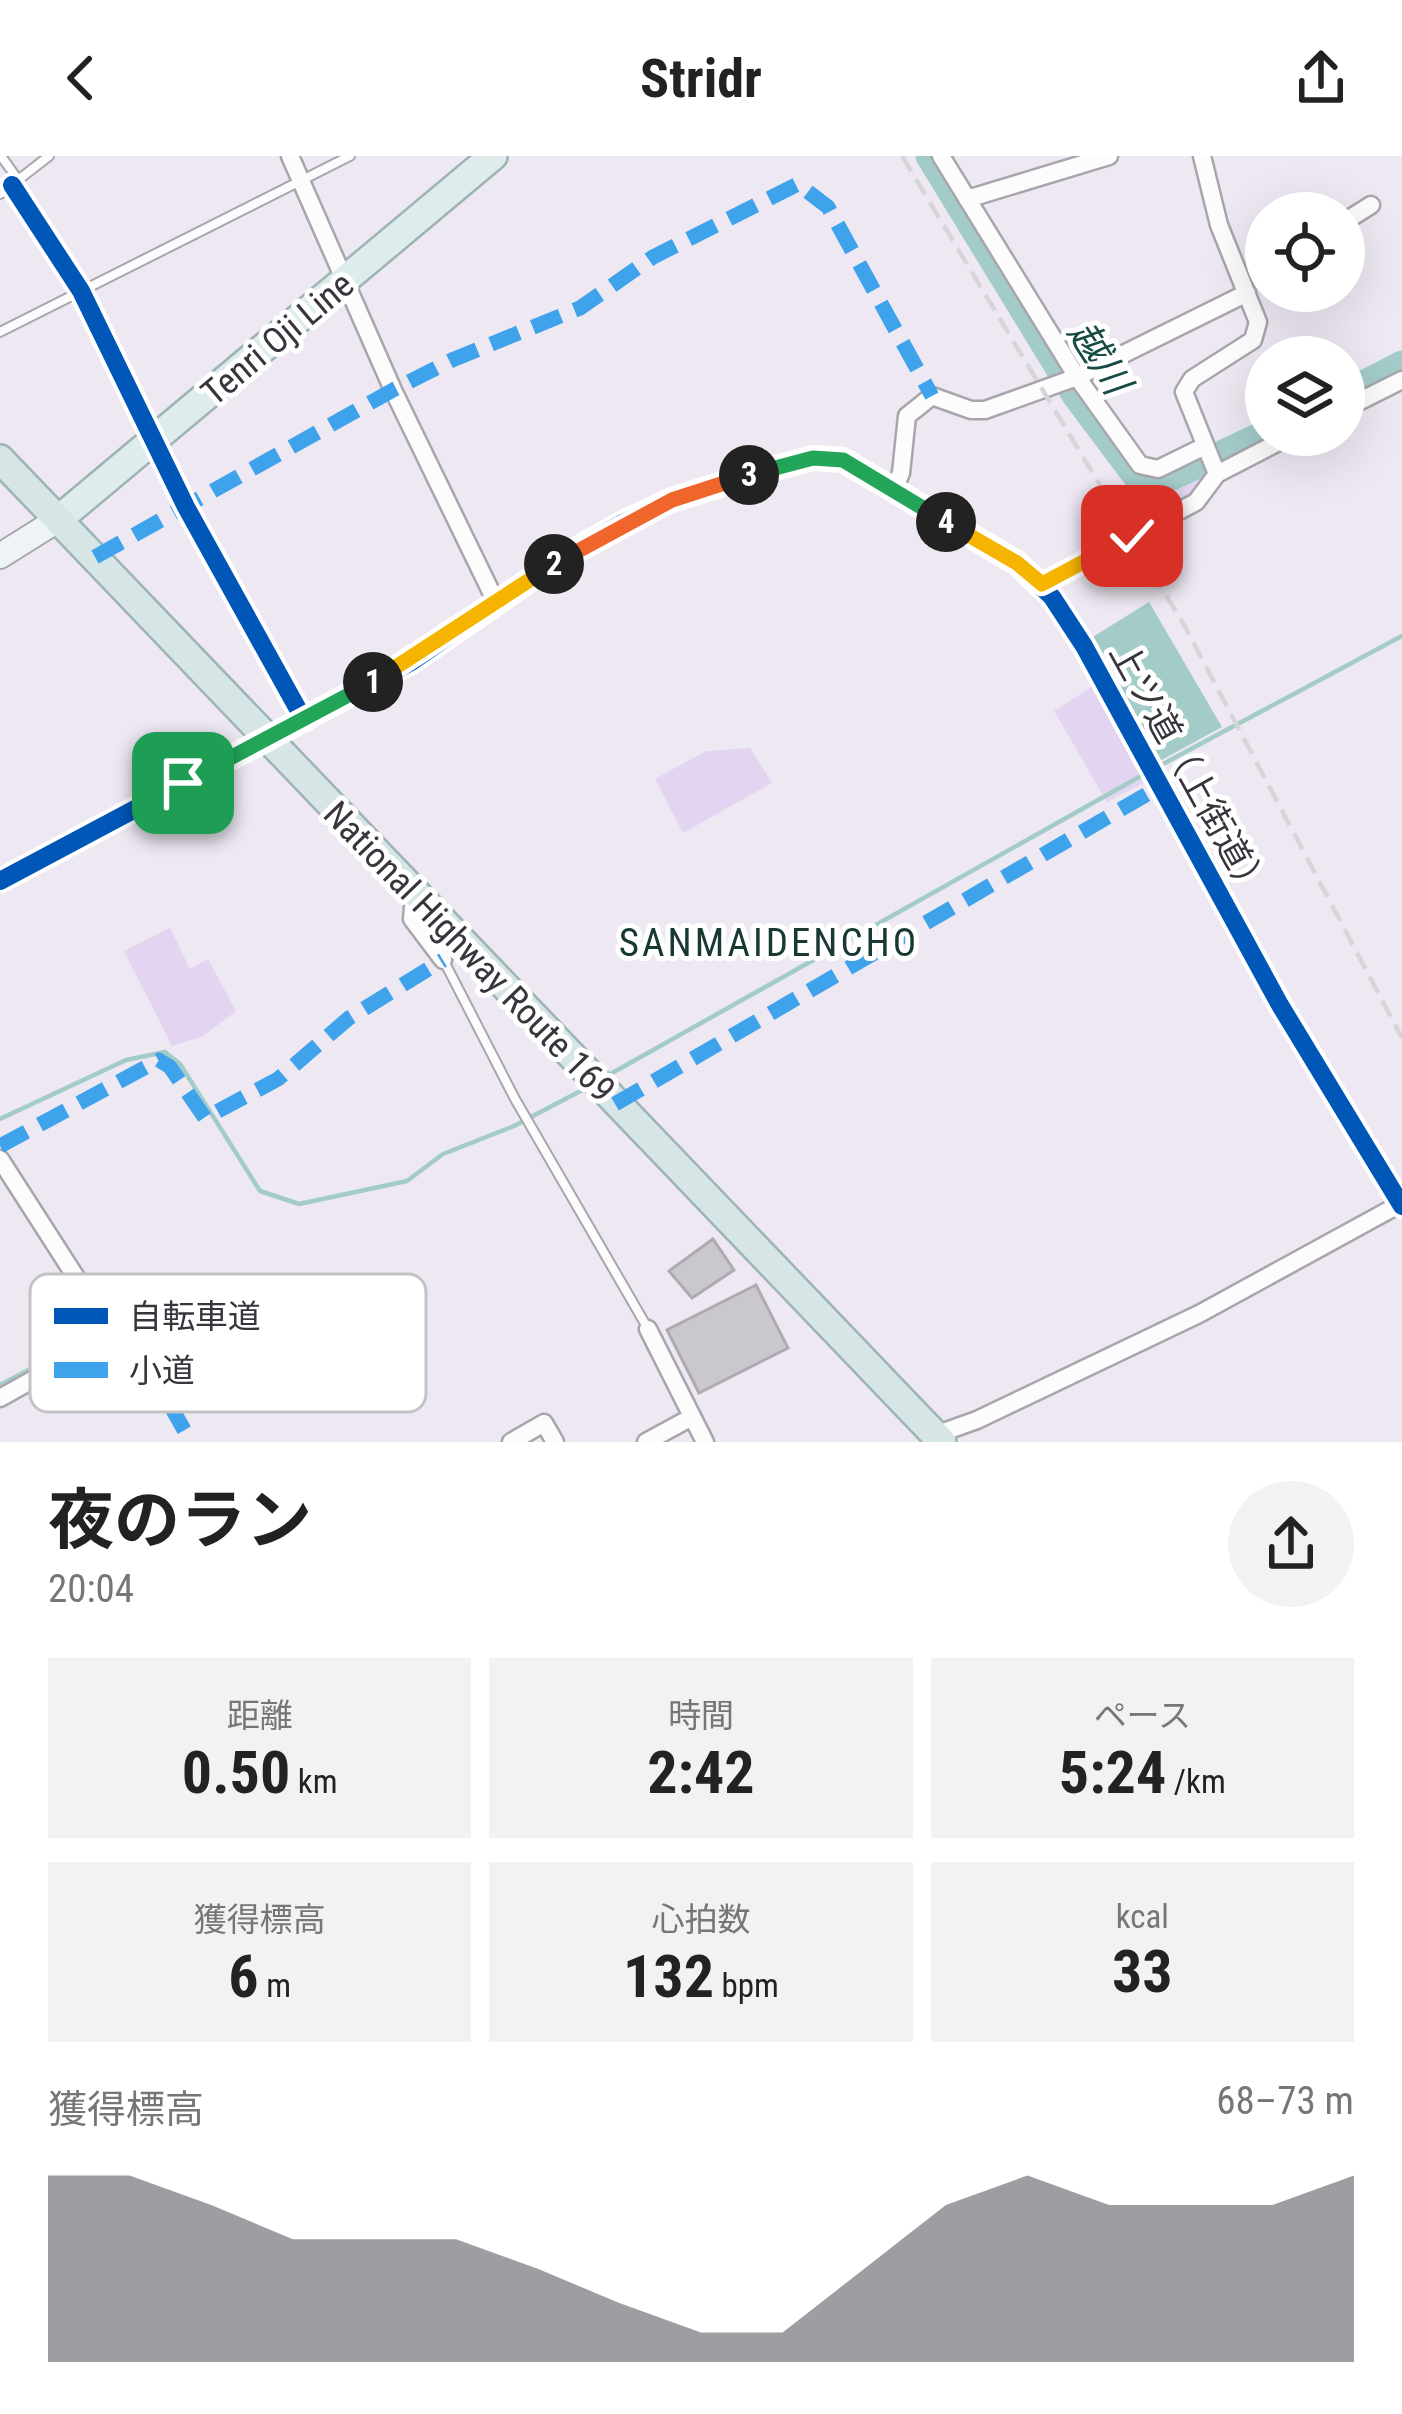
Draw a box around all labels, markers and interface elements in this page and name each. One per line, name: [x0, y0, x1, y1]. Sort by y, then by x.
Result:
icon: back: [48, 45, 114, 111]
icon: share: [1288, 45, 1354, 111]
text: Stridr: [640, 47, 762, 110]
map controls: [1245, 192, 1365, 456]
button: locate: [1245, 192, 1365, 312]
street label: Tenri Oji Line: [193, 263, 362, 414]
water label: 越川: [1059, 312, 1142, 406]
button: layers: [1245, 336, 1365, 456]
pin: 3: [719, 445, 779, 505]
text: 3: [741, 455, 757, 494]
pin: [1081, 485, 1183, 587]
pin: 4: [916, 492, 976, 552]
text: 4: [938, 502, 954, 541]
icon: check: [1099, 503, 1165, 569]
pin: 2: [524, 534, 584, 594]
text: 2: [546, 544, 562, 583]
street label: 上ツ道（上街道）: [1101, 635, 1277, 908]
pin: 1: [343, 652, 403, 712]
text: 1: [365, 662, 381, 701]
pin: [132, 732, 234, 834]
icon: arrive: [150, 750, 216, 816]
street label: National Highway Route 169: [315, 793, 624, 1110]
district label: SANMAIDENCHO: [619, 920, 919, 966]
legend: [30, 1274, 426, 1412]
text: 自転車道: [129, 1297, 261, 1336]
text: 小道: [129, 1351, 195, 1390]
button: share: [1228, 1481, 1354, 1607]
text: 夜のラン: [48, 1482, 312, 1559]
text: 20:04: [48, 1566, 134, 1612]
text: 距離: [227, 1696, 293, 1735]
text: 時間: [668, 1696, 734, 1735]
text: ペース: [1094, 1696, 1191, 1735]
text: 0.50: [182, 1737, 290, 1808]
text: 2:42: [647, 1737, 755, 1808]
text: 5:24: [1059, 1737, 1166, 1808]
text: km: [290, 1762, 338, 1801]
text: /km: [1166, 1762, 1226, 1801]
text: kcal: [1116, 1897, 1169, 1936]
text: 獲得標高: [194, 1900, 326, 1939]
text: 心拍数: [651, 1900, 750, 1939]
text: 33: [1112, 1936, 1173, 2007]
text: 6: [228, 1941, 259, 2012]
text: 132: [623, 1941, 714, 2012]
text: m: [259, 1966, 291, 2005]
text: bpm: [714, 1966, 779, 2005]
text: 68–73 m: [1216, 2078, 1354, 2124]
text: 獲得標高: [48, 2087, 204, 2133]

